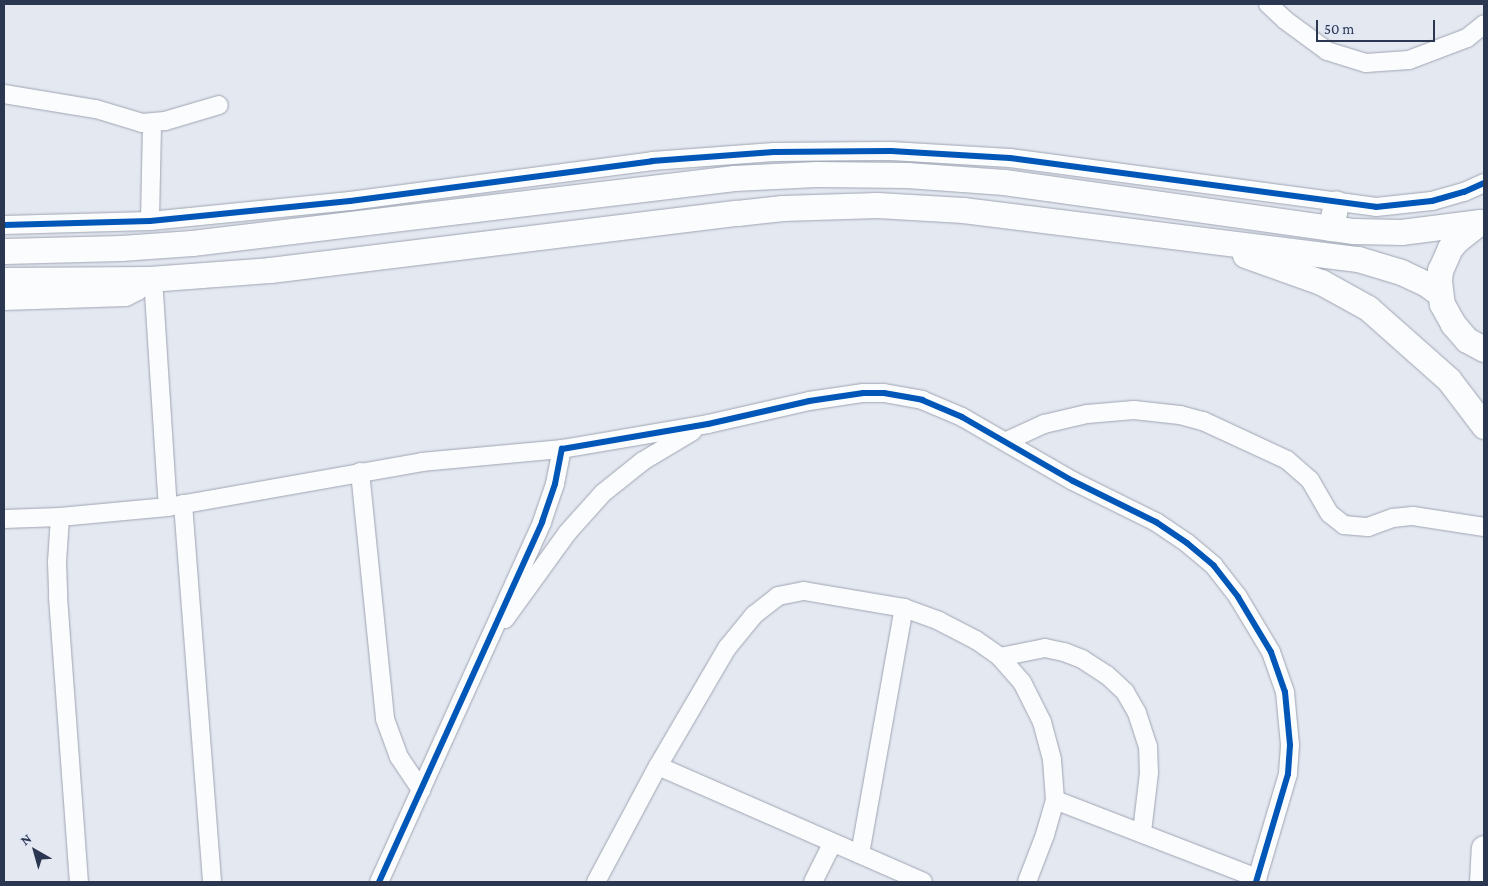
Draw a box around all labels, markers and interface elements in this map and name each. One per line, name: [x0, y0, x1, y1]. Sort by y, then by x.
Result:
scale bar: [1318, 10, 1437, 42]
text: 50 m: [1324, 21, 1354, 37]
north arrow: [10, 826, 60, 876]
text: N: [17, 830, 34, 848]

